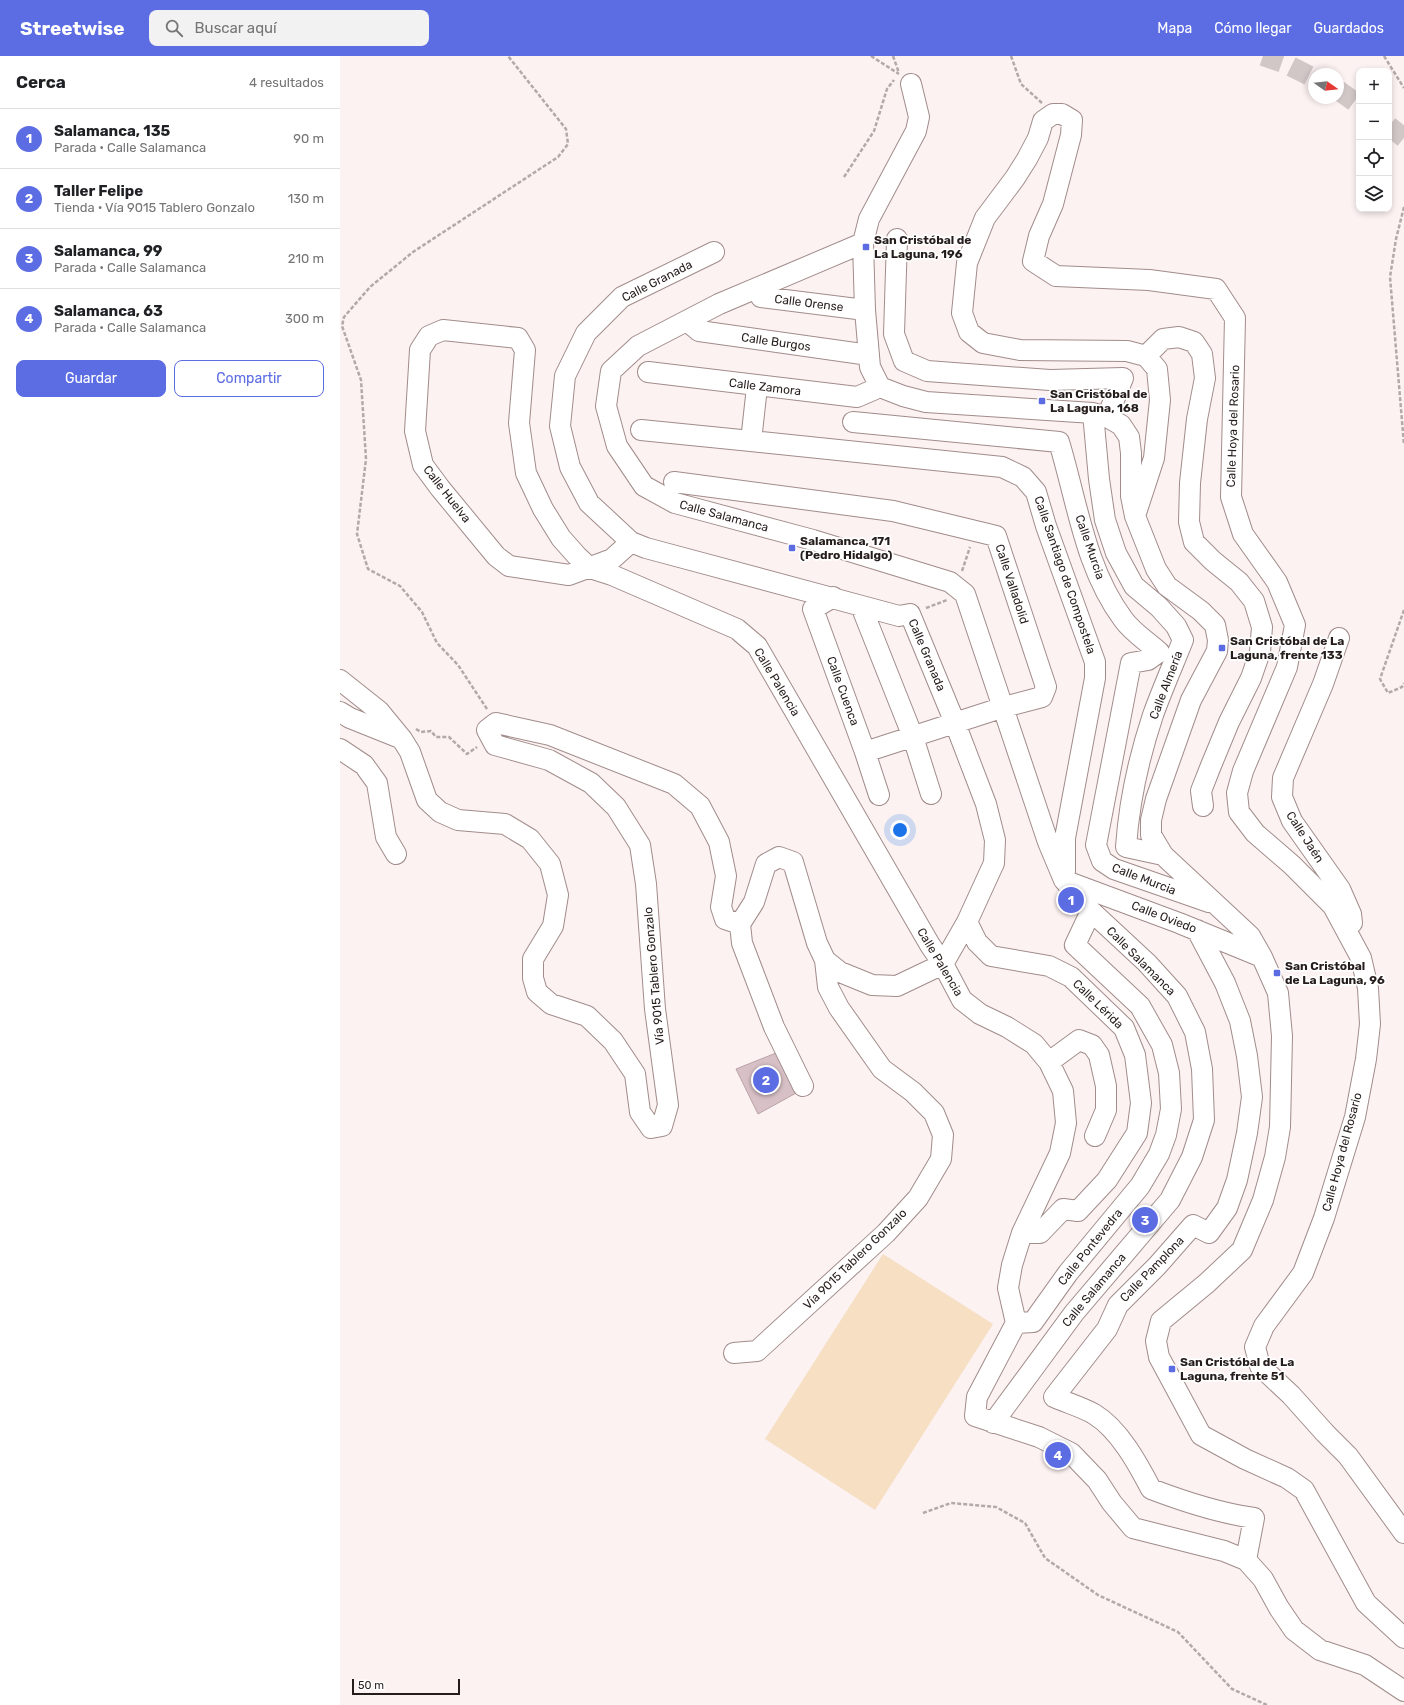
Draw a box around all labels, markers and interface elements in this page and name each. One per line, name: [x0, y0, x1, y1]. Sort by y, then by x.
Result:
search box: [149, 10, 429, 46]
text: Streetwise: [20, 17, 125, 40]
icon: search: [163, 17, 185, 39]
text: Buscar aquí: [195, 19, 277, 37]
text: Mapa: [1157, 20, 1192, 37]
text: Cómo llegar: [1214, 20, 1292, 37]
text: Guardados: [1314, 20, 1384, 37]
north arrow: [1308, 68, 1344, 104]
map controls: [1356, 68, 1392, 212]
button: +: [1356, 68, 1392, 104]
text: Cerca: [16, 72, 66, 92]
text: 4 resultados: [249, 75, 324, 90]
button: −: [1356, 104, 1392, 140]
text: Salamanca, 135: [54, 122, 170, 140]
text: 1: [26, 131, 32, 146]
text: 90 m: [293, 131, 324, 146]
text: Parada · Calle Salamanca: [54, 140, 206, 155]
button: locate: [1356, 140, 1392, 176]
button: layers: [1356, 176, 1392, 212]
text: Taller Felipe: [54, 182, 143, 200]
text: 2: [25, 191, 33, 206]
text: 130 m: [288, 191, 324, 206]
text: Tienda · Vía 9015 Tablero Gonzalo: [54, 200, 255, 215]
place label: San Cristóbal de La Laguna, 196: [874, 233, 972, 261]
text: Salamanca, 99: [54, 242, 162, 260]
marker: San Cristóbal de La Laguna, 196: [861, 242, 871, 252]
text: 3: [25, 251, 33, 266]
text: 210 m: [288, 251, 324, 266]
street label: Calle Granada: [620, 257, 694, 305]
text: Parada · Calle Salamanca: [54, 260, 206, 275]
street label: Calle Orense: [774, 292, 845, 314]
text: Salamanca, 63: [54, 302, 163, 320]
text: 4: [25, 311, 33, 326]
text: 300 m: [285, 311, 324, 326]
text: Parada · Calle Salamanca: [54, 320, 206, 335]
street label: Calle Burgos: [740, 330, 812, 354]
button: Guardar: [16, 360, 166, 397]
button: Compartir: [174, 360, 324, 397]
street label: Calle Hoya del Rosario: [1224, 364, 1242, 488]
street label: Calle Zamora: [728, 376, 802, 398]
place label: San Cristóbal de La Laguna, 168: [1050, 387, 1148, 415]
marker: San Cristóbal de La Laguna, 168: [1037, 396, 1047, 406]
street label: Calle Huelva: [420, 463, 474, 525]
street label: Calle Santiago de Compostela: [1031, 494, 1099, 656]
street label: Calle Salamanca: [678, 497, 770, 535]
street label: Calle Murcia: [1072, 513, 1108, 581]
place label: Salamanca, 171 (Pedro Hidalgo): [800, 534, 893, 562]
street label: Calle Valladolid: [993, 542, 1031, 626]
marker: Salamanca, 171 (Pedro Hidalgo): [787, 543, 797, 553]
street label: Calle Granada: [906, 617, 948, 693]
place label: San Cristóbal de La Laguna, frente 133: [1230, 634, 1344, 662]
marker: San Cristóbal de La Laguna, frente 133: [1217, 643, 1227, 653]
street label: Calle Palencia: [751, 645, 803, 719]
street label: Calle Almería: [1147, 649, 1185, 721]
street label: Calle Cuenca: [824, 655, 862, 727]
street label: Calle Jaén: [1283, 809, 1327, 865]
your location: [890, 820, 910, 840]
street label: Calle Murcia: [1110, 860, 1178, 898]
pin: 1: [1058, 885, 1084, 915]
street label: Calle Oviedo: [1129, 898, 1199, 936]
street label: Vía 9015 Tablero Gonzalo: [641, 906, 667, 1046]
street label: Calle Salamanca: [1104, 924, 1178, 998]
street label: Calle Palencia: [914, 925, 966, 999]
place label: San Cristóbal de La Laguna, 96: [1285, 959, 1385, 987]
marker: San Cristóbal de La Laguna, 96: [1272, 968, 1282, 978]
street label: Calle Lérida: [1070, 976, 1126, 1032]
pin: 2: [753, 1065, 779, 1095]
street label: Calle Hoya del Rosario: [1319, 1091, 1365, 1213]
pin: 3: [1132, 1205, 1158, 1235]
street label: Vía 9015 Tablero Gonzalo: [800, 1206, 910, 1312]
street label: Calle Pontevedra: [1055, 1206, 1125, 1288]
street label: Calle Pamplona: [1117, 1233, 1187, 1305]
street label: Calle Salamanca: [1059, 1250, 1129, 1330]
place label: San Cristóbal de La Laguna, frente 51: [1180, 1355, 1294, 1383]
marker: San Cristóbal de La Laguna, frente 51: [1167, 1364, 1177, 1374]
pin: 4: [1045, 1440, 1071, 1470]
scale bar: [352, 1677, 460, 1696]
text: 50 m: [358, 1679, 384, 1692]

